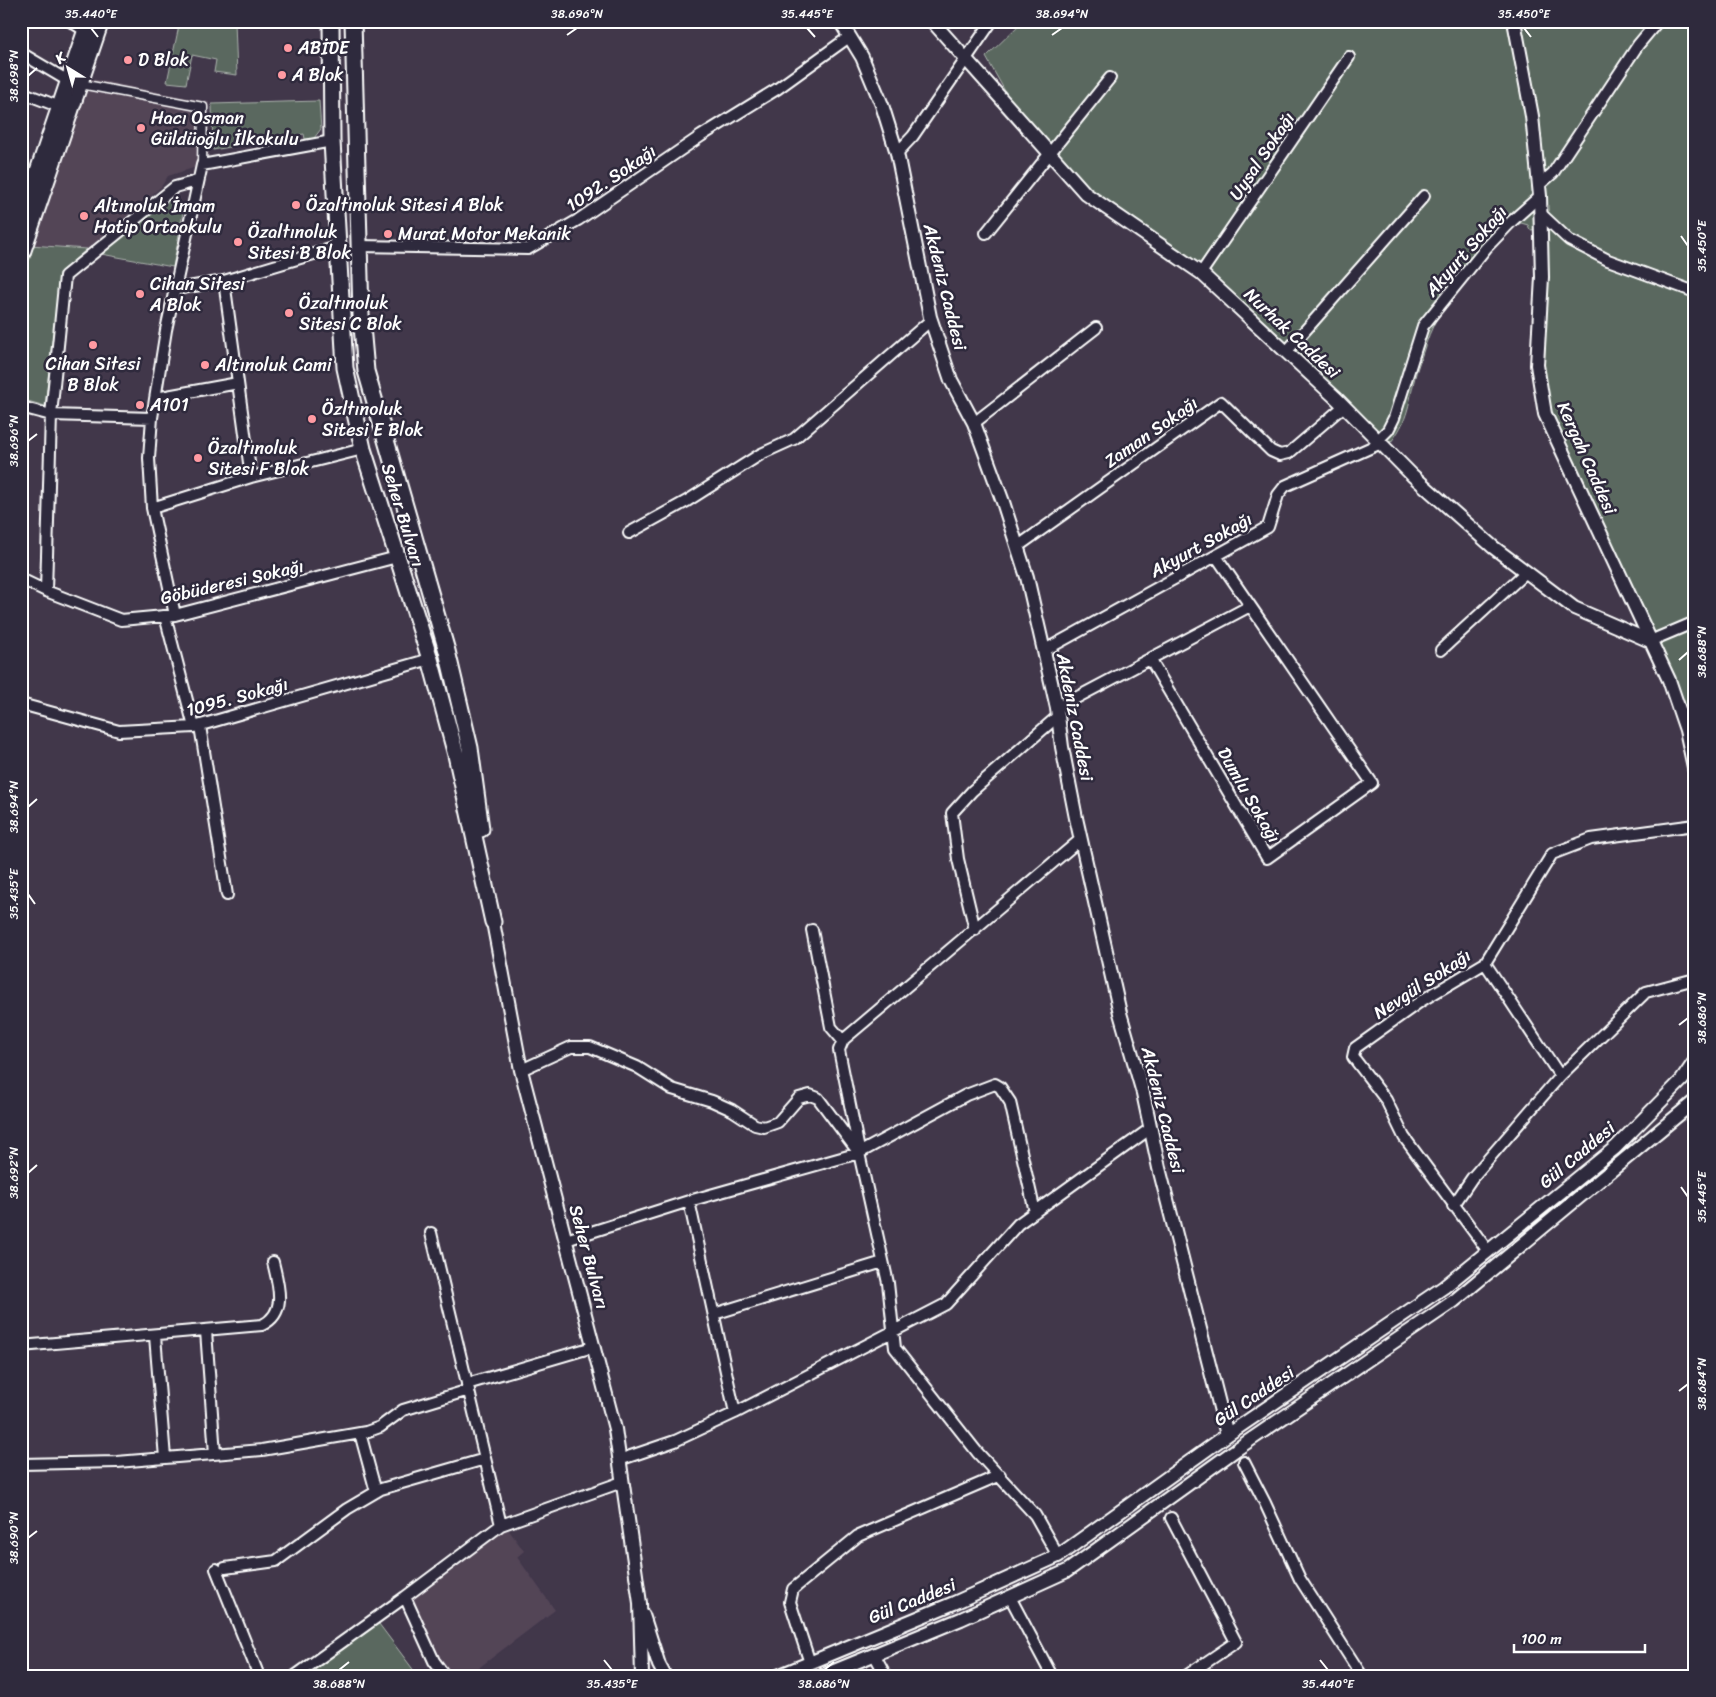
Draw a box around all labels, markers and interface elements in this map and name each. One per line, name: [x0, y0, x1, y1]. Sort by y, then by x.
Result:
text: 35.440°E: [65, 3, 118, 25]
text: 38.696°N: [551, 3, 604, 25]
text: 35.445°E: [781, 3, 834, 25]
text: 38.694°N: [1036, 3, 1089, 25]
text: 35.450°E: [1498, 3, 1551, 25]
place label: ABİDE: [297, 32, 350, 64]
north arrow: [42, 42, 92, 92]
marker: ABİDE: [282, 42, 294, 54]
place label: D Blok: [138, 44, 189, 76]
text: K: [49, 45, 73, 71]
text: 38.698°N: [3, 49, 25, 102]
marker: D Blok: [122, 54, 134, 66]
place label: A Blok: [291, 59, 344, 91]
marker: A Blok: [276, 69, 288, 81]
place label: Hacı Osman Güldüoğlu İlkokulu: [151, 102, 299, 155]
street label: Uysal Sokağı: [1220, 105, 1304, 207]
marker: Hacı Osman Güldüoğlu İlkokulu: [135, 122, 147, 134]
street label: 1092. Sokağı: [559, 136, 663, 220]
place label: Özaltınoluk Sitesi A Blok: [306, 189, 504, 221]
place label: Altınoluk İmam Hatip Ortaokulu: [93, 190, 222, 243]
street label: Akyurt Sokağı: [1416, 198, 1515, 305]
marker: Özaltınoluk Sitesi A Blok: [290, 199, 302, 211]
marker: Altınoluk İmam Hatip Ortaokulu: [78, 210, 90, 222]
place label: Özaltınoluk Sitesi B Blok: [248, 216, 351, 269]
place label: Murat Motor Mekanik: [398, 218, 571, 250]
street label: Akdeniz Caddesi: [914, 219, 976, 355]
text: 35.450°E: [1691, 219, 1713, 272]
marker: Murat Motor Mekanik: [382, 228, 394, 240]
marker: Özaltınoluk Sitesi B Blok: [232, 236, 244, 248]
place label: Cihan Sitesi A Blok: [149, 268, 246, 321]
street label: Nurhak Caddesi: [1236, 279, 1349, 387]
place label: Özaltınoluk Sitesi C Blok: [299, 287, 402, 340]
marker: Cihan Sitesi A Blok: [134, 288, 146, 300]
marker: Özaltınoluk Sitesi C Blok: [283, 307, 295, 319]
marker: Cihan Sitesi B Blok: [87, 339, 99, 351]
place label: Cihan Sitesi B Blok: [45, 348, 142, 401]
place label: Altınoluk Cami: [214, 349, 333, 381]
marker: Altınoluk Cami: [199, 359, 211, 371]
street label: Zaman Sokağı: [1097, 388, 1205, 476]
place label: A101: [149, 389, 189, 421]
place label: Özltınoluk Sitesi E Blok: [322, 393, 424, 446]
street label: Kergah Caddesi: [1548, 396, 1627, 521]
marker: A101: [134, 399, 146, 411]
marker: Özltınoluk Sitesi E Blok: [306, 413, 318, 425]
text: 38.696°N: [3, 414, 25, 467]
place label: Özaltınoluk Sitesi F Blok: [208, 432, 310, 485]
marker: Özaltınoluk Sitesi F Blok: [192, 452, 204, 464]
street label: Seher Bulvarı: [372, 459, 434, 571]
street label: Akyurt Sokağı: [1143, 504, 1258, 587]
street label: Göbüderesi Sokağı: [157, 550, 307, 614]
text: 38.688°N: [1691, 625, 1713, 678]
street label: Akdeniz Caddesi: [1047, 649, 1103, 785]
street label: 1095. Sokağı: [182, 668, 292, 726]
street label: Dumlu Sokağı: [1209, 741, 1290, 849]
text: 38.694°N: [3, 780, 25, 833]
text: 35.435°E: [3, 867, 25, 919]
street label: Nevgül Sokağı: [1366, 940, 1478, 1028]
text: 38.686°N: [1691, 991, 1713, 1044]
street label: Akdeniz Caddesi: [1132, 1042, 1194, 1178]
street label: Gül Caddesi: [1531, 1112, 1623, 1197]
text: 38.692°N: [3, 1146, 25, 1199]
text: 35.445°E: [1691, 1170, 1713, 1223]
street label: Seher Bulvarı: [560, 1201, 618, 1313]
street label: Gül Caddesi: [1207, 1356, 1302, 1435]
text: 38.684°N: [1691, 1357, 1713, 1410]
text: 38.690°N: [3, 1511, 25, 1564]
street label: Gül Caddesi: [863, 1568, 962, 1633]
scale bar: [1514, 1622, 1645, 1654]
text: 100 m: [1521, 1626, 1562, 1652]
text: 38.688°N: [313, 1673, 366, 1695]
text: 35.435°E: [587, 1673, 639, 1695]
text: 38.686°N: [798, 1673, 851, 1695]
text: 35.440°E: [1302, 1673, 1355, 1695]

